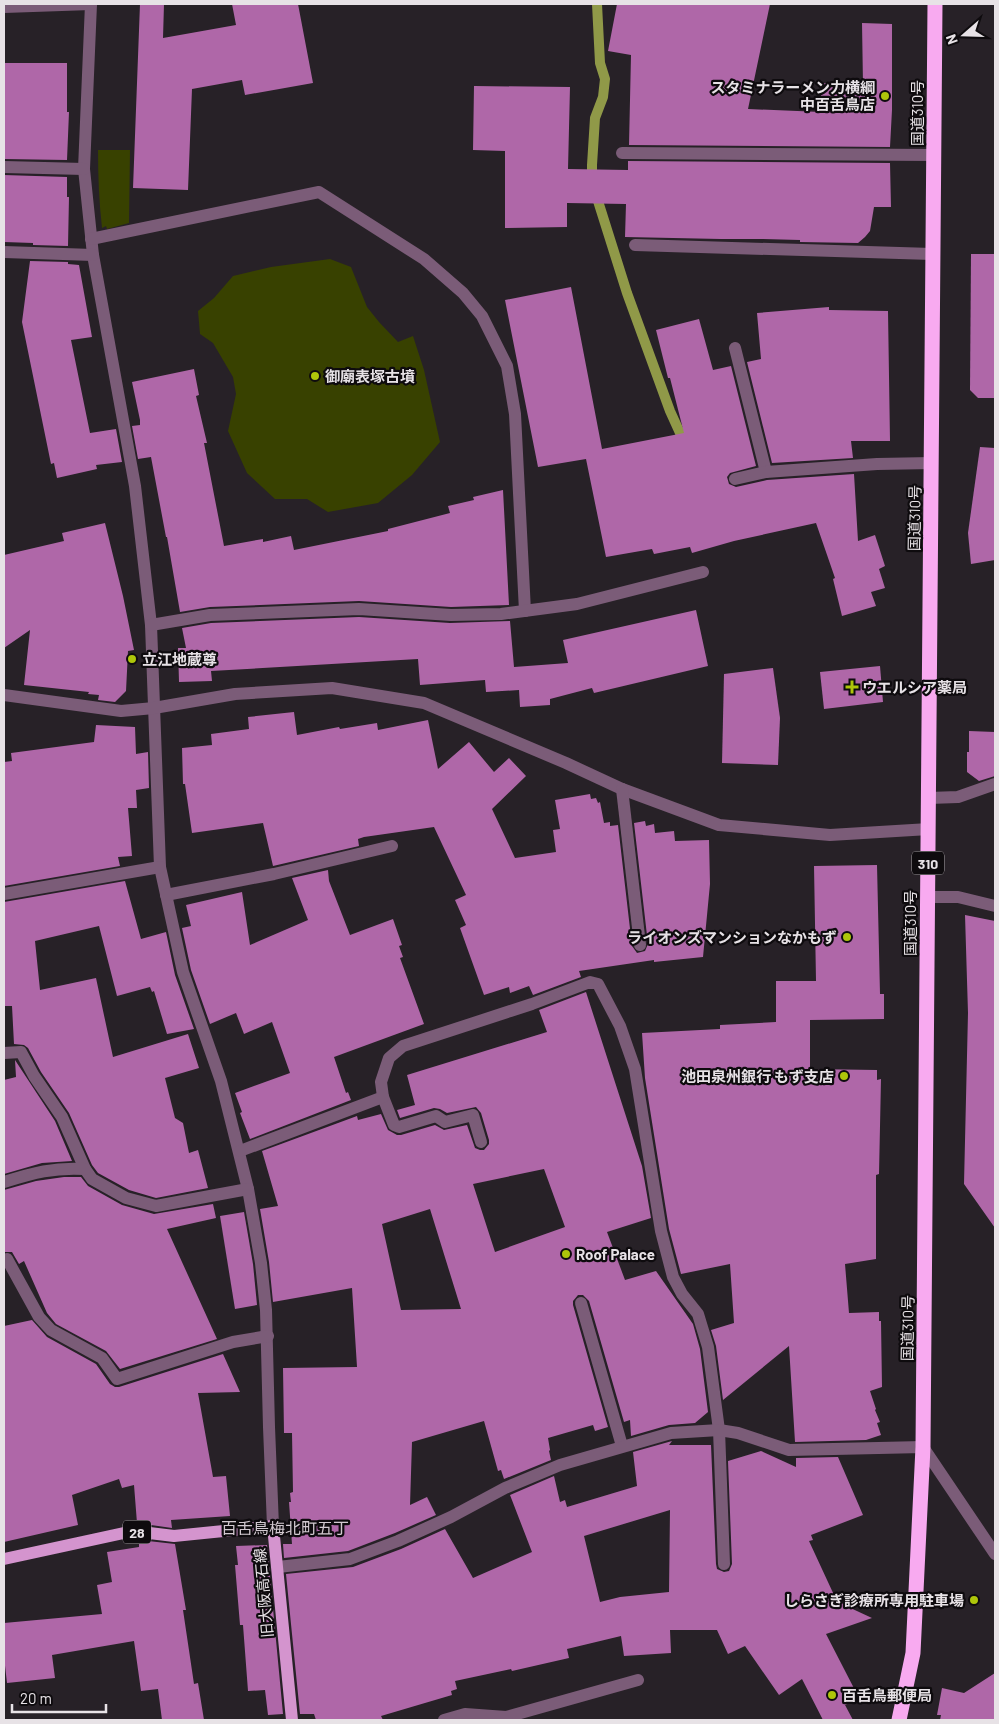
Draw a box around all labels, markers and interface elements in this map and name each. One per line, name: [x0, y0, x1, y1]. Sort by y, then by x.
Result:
north arrow: [939, 10, 989, 60]
text: N: [942, 32, 961, 47]
place label: スタミナラーメン力横綱 中百舌鳥店: [711, 78, 875, 113]
street label: 国道310号: [908, 80, 926, 146]
marker: スタミナラーメン力横綱 中百舌鳥店: [879, 90, 891, 102]
place label: 御廟表塚古墳: [325, 367, 415, 385]
marker: 御廟表塚古墳: [309, 370, 321, 382]
street label: 国道310号: [904, 485, 924, 551]
place label: 立江地蔵尊: [142, 650, 217, 668]
marker: 立江地蔵尊: [126, 653, 138, 665]
place label: ウエルシア薬局: [862, 678, 967, 696]
marker: ウエルシア薬局: [846, 681, 858, 693]
road number: 310: [912, 851, 944, 874]
street label: 国道310号: [901, 890, 919, 956]
place label: ライオンズマンションなかもず: [627, 928, 837, 946]
marker: ライオンズマンションなかもず: [841, 931, 853, 943]
place label: 池田泉州銀行 もず支店: [681, 1067, 834, 1085]
marker: 池田泉州銀行 もず支店: [838, 1070, 850, 1082]
place label: Roof Palace: [576, 1245, 655, 1263]
marker: Roof Palace: [560, 1248, 572, 1260]
street label: 国道310号: [897, 1295, 917, 1361]
district label: 百舌鳥梅北町五丁: [221, 1518, 349, 1537]
road number: 28: [123, 1520, 151, 1544]
street label: 旧大阪高石線: [250, 1547, 276, 1639]
place label: しらさぎ診療所専用駐車場: [784, 1591, 964, 1609]
marker: しらさぎ診療所専用駐車場: [968, 1594, 980, 1606]
scale bar: [12, 1682, 106, 1714]
place label: 百舌鳥郵便局: [842, 1686, 932, 1704]
text: 20 m: [20, 1689, 52, 1707]
marker: 百舌鳥郵便局: [826, 1689, 838, 1701]

